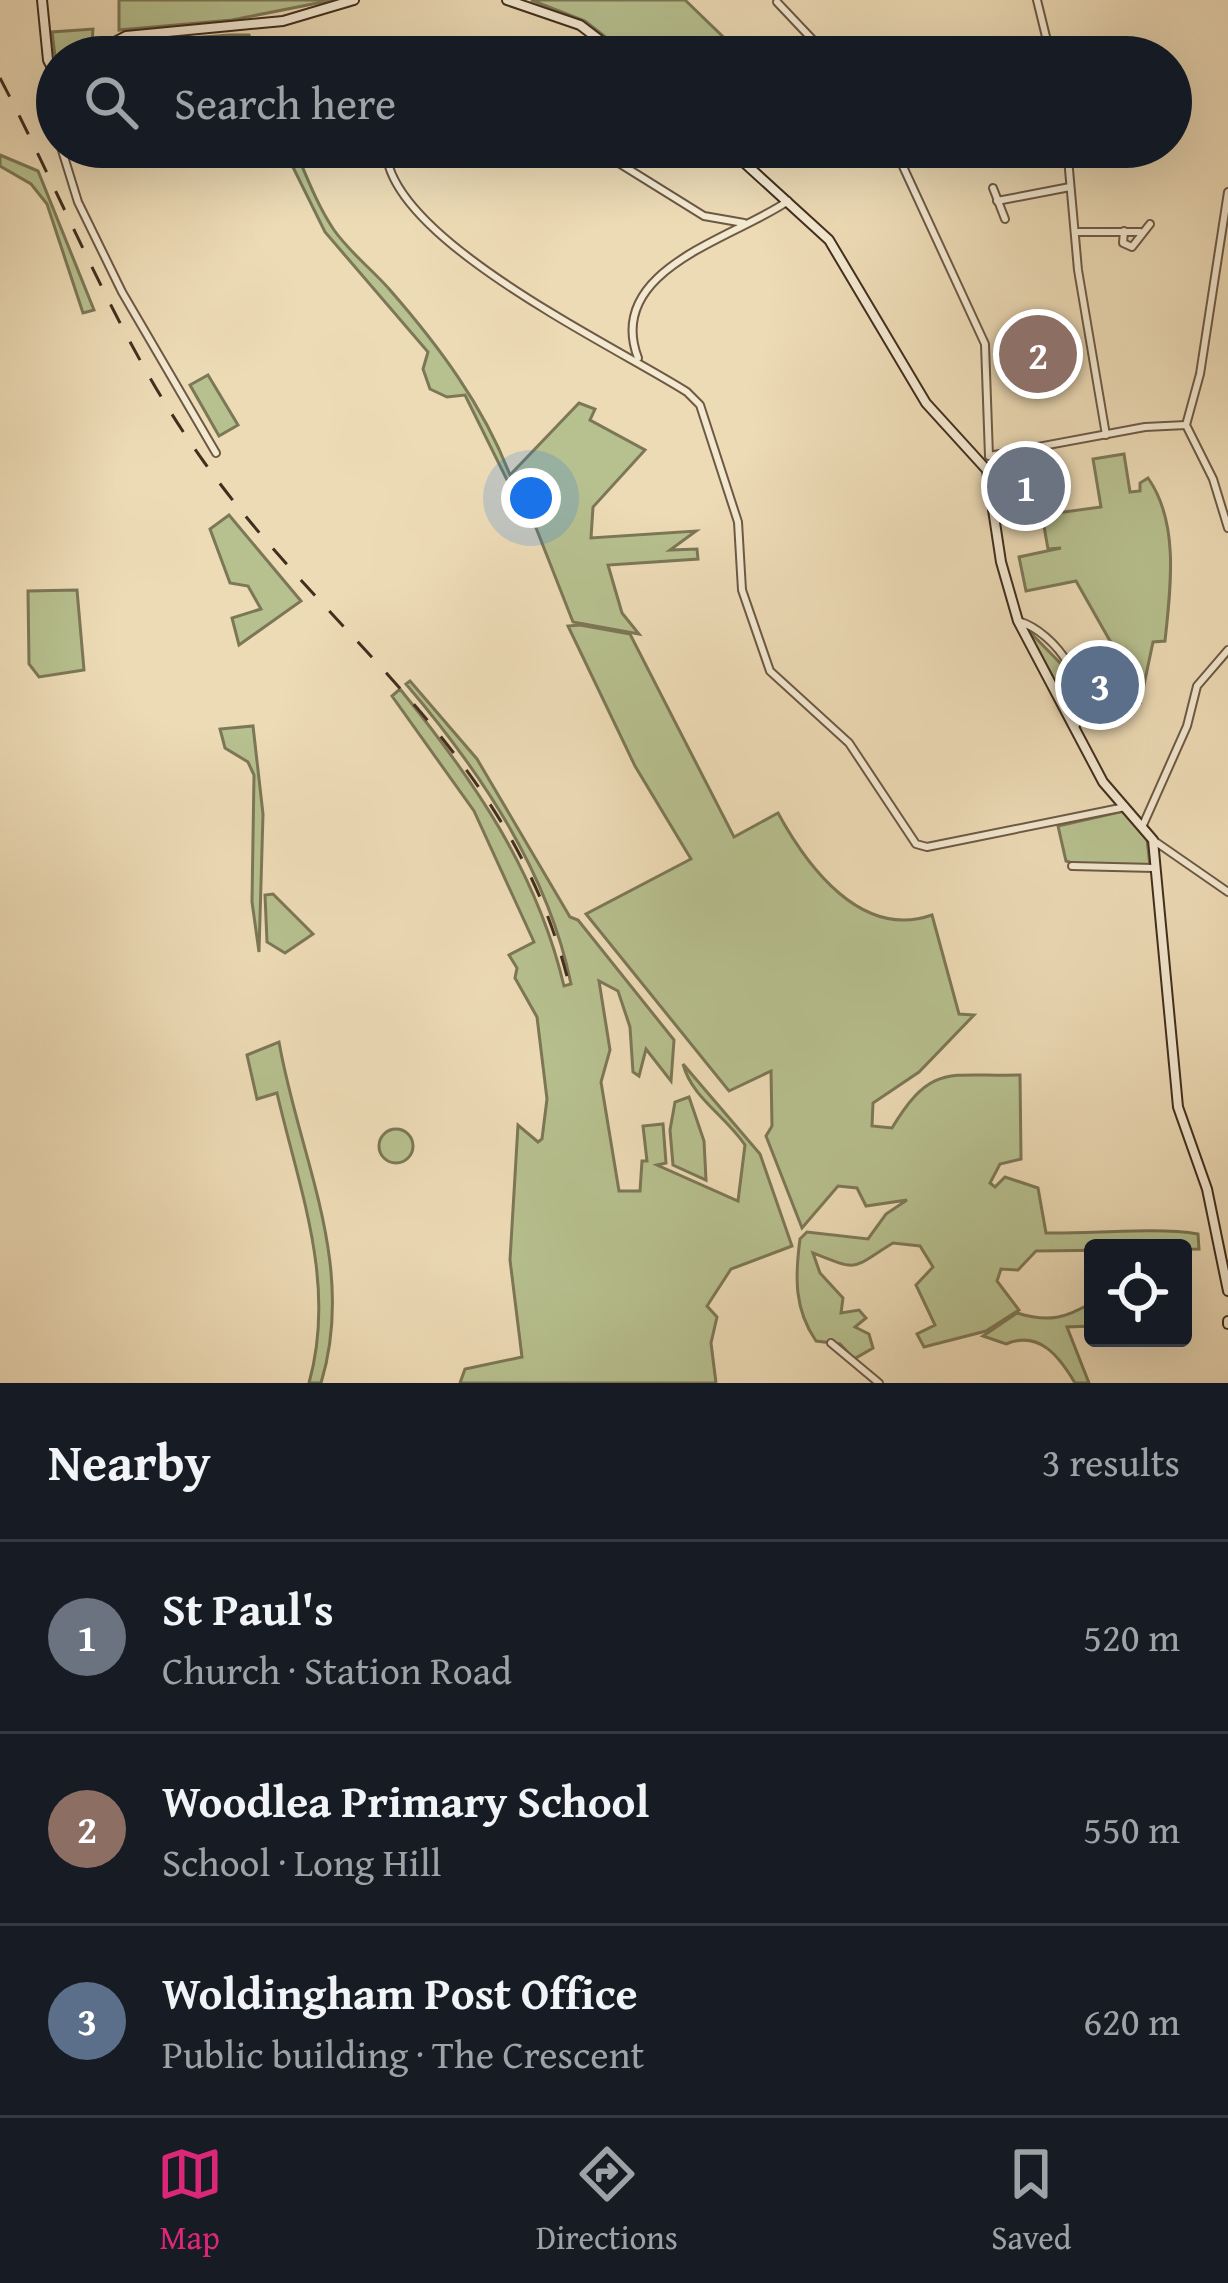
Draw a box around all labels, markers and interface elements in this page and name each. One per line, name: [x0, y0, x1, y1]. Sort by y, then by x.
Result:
search box: [36, 36, 1192, 168]
icon: search: [78, 69, 144, 135]
text: Search here: [174, 70, 396, 135]
pin: 2: [999, 309, 1077, 399]
pin: 1: [987, 441, 1065, 531]
your location: [501, 468, 561, 528]
pin: 3: [1061, 640, 1139, 730]
map controls: [1084, 1239, 1192, 1347]
button: locate: [1084, 1239, 1192, 1347]
text: Nearby: [48, 1424, 211, 1499]
text: 3 results: [1042, 1433, 1180, 1490]
text: St Paul's: [162, 1576, 333, 1641]
text: 1: [77, 1608, 97, 1665]
text: 520 m: [1083, 1608, 1180, 1665]
text: Church · Station Road: [162, 1641, 512, 1698]
text: Woodlea Primary School: [162, 1768, 650, 1833]
text: 2: [77, 1800, 97, 1857]
text: 550 m: [1083, 1800, 1180, 1857]
text: School · Long Hill: [162, 1833, 442, 1890]
text: Woldingham Post Office: [162, 1960, 638, 2025]
text: 3: [77, 1992, 97, 2049]
text: 620 m: [1083, 1992, 1180, 2049]
text: Public building · The Crescent: [162, 2025, 644, 2082]
tab: Map: [157, 2141, 223, 2261]
tab: Directions: [536, 2141, 678, 2261]
tab: Saved: [991, 2141, 1071, 2261]

